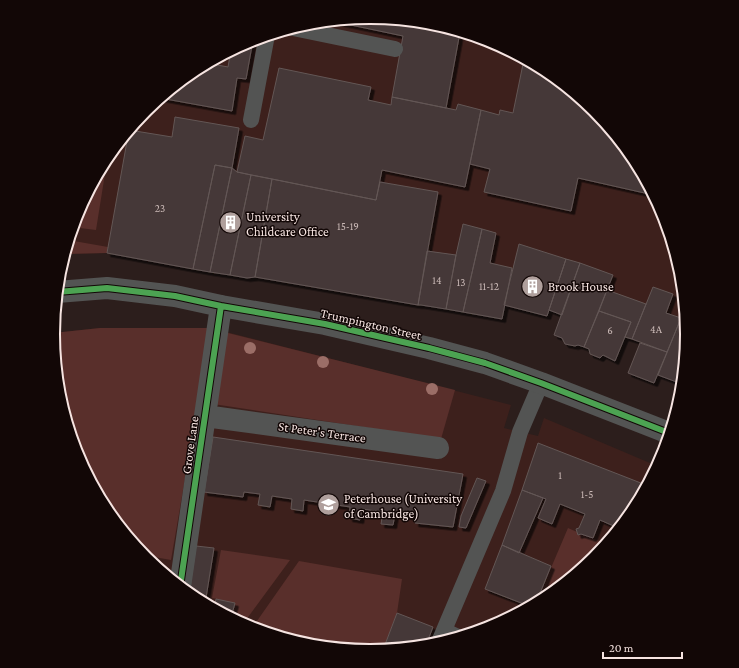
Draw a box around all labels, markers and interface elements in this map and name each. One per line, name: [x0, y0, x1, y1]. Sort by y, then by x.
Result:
house number: 23: [155, 202, 165, 214]
place label: University Childcare Office: [246, 209, 329, 239]
building icon: University Childcare Office: [218, 210, 244, 236]
house number: 15-19: [337, 220, 359, 232]
building icon: Brook House: [520, 273, 546, 299]
house number: 14: [432, 274, 442, 286]
house number: 13: [457, 276, 465, 288]
place label: Brook House: [548, 279, 614, 294]
house number: 11-12: [479, 280, 499, 292]
street label: Trumpington Street: [319, 305, 424, 343]
house number: 4A: [650, 323, 663, 335]
house number: 6: [607, 324, 613, 336]
street label: Grove Lane: [179, 415, 202, 475]
street label: St Peter's Terrace: [277, 418, 367, 446]
house number: 1: [558, 469, 562, 481]
house number: 1-5: [581, 488, 593, 500]
place label: Peterhouse (University of Cambridge): [344, 491, 463, 522]
school or university icon: Peterhouse (University of Cambridge): [315, 492, 341, 518]
scale bar: [603, 634, 682, 660]
text: 20 m: [609, 641, 634, 655]

